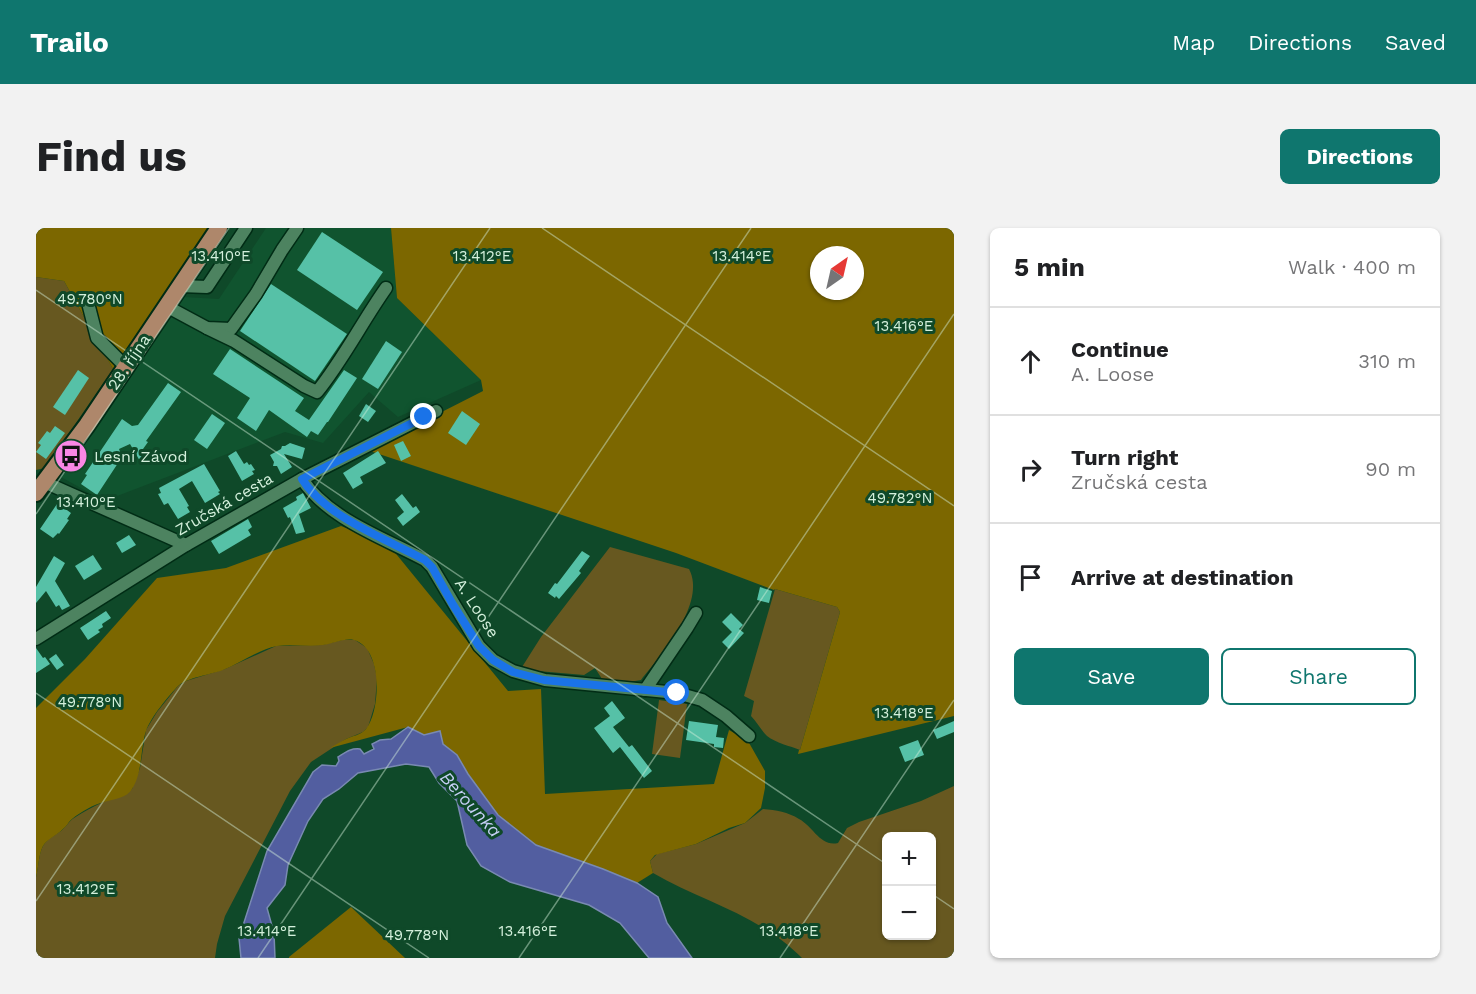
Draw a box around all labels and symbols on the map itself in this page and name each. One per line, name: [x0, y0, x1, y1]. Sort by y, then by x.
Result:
north arrow: [810, 246, 864, 300]
text: 13.410°E: [191, 247, 251, 265]
text: 13.412°E: [453, 247, 511, 265]
text: 13.414°E: [713, 247, 771, 265]
text: 49.780°N: [57, 290, 123, 308]
text: 13.416°E: [875, 317, 933, 335]
street label: 28. října: [104, 331, 154, 393]
route end: [410, 403, 436, 429]
bus stop icon: Lesní Závod: [53, 438, 89, 474]
place label: Lesní Závod: [94, 447, 187, 466]
street label: Zručská cesta: [172, 468, 276, 540]
text: 49.782°N: [868, 489, 932, 507]
text: 13.410°E: [56, 493, 116, 511]
street label: A. Loose: [451, 575, 503, 641]
route start: [663, 679, 689, 705]
text: 49.778°N: [58, 693, 122, 711]
text: 13.418°E: [875, 704, 933, 722]
water label: Berounka: [436, 767, 506, 841]
text: 13.412°E: [57, 880, 115, 898]
text: 13.414°E: [238, 922, 296, 940]
text: 13.416°E: [499, 922, 557, 940]
text: 13.418°E: [760, 922, 818, 940]
text: 49.778°N: [385, 926, 449, 944]

